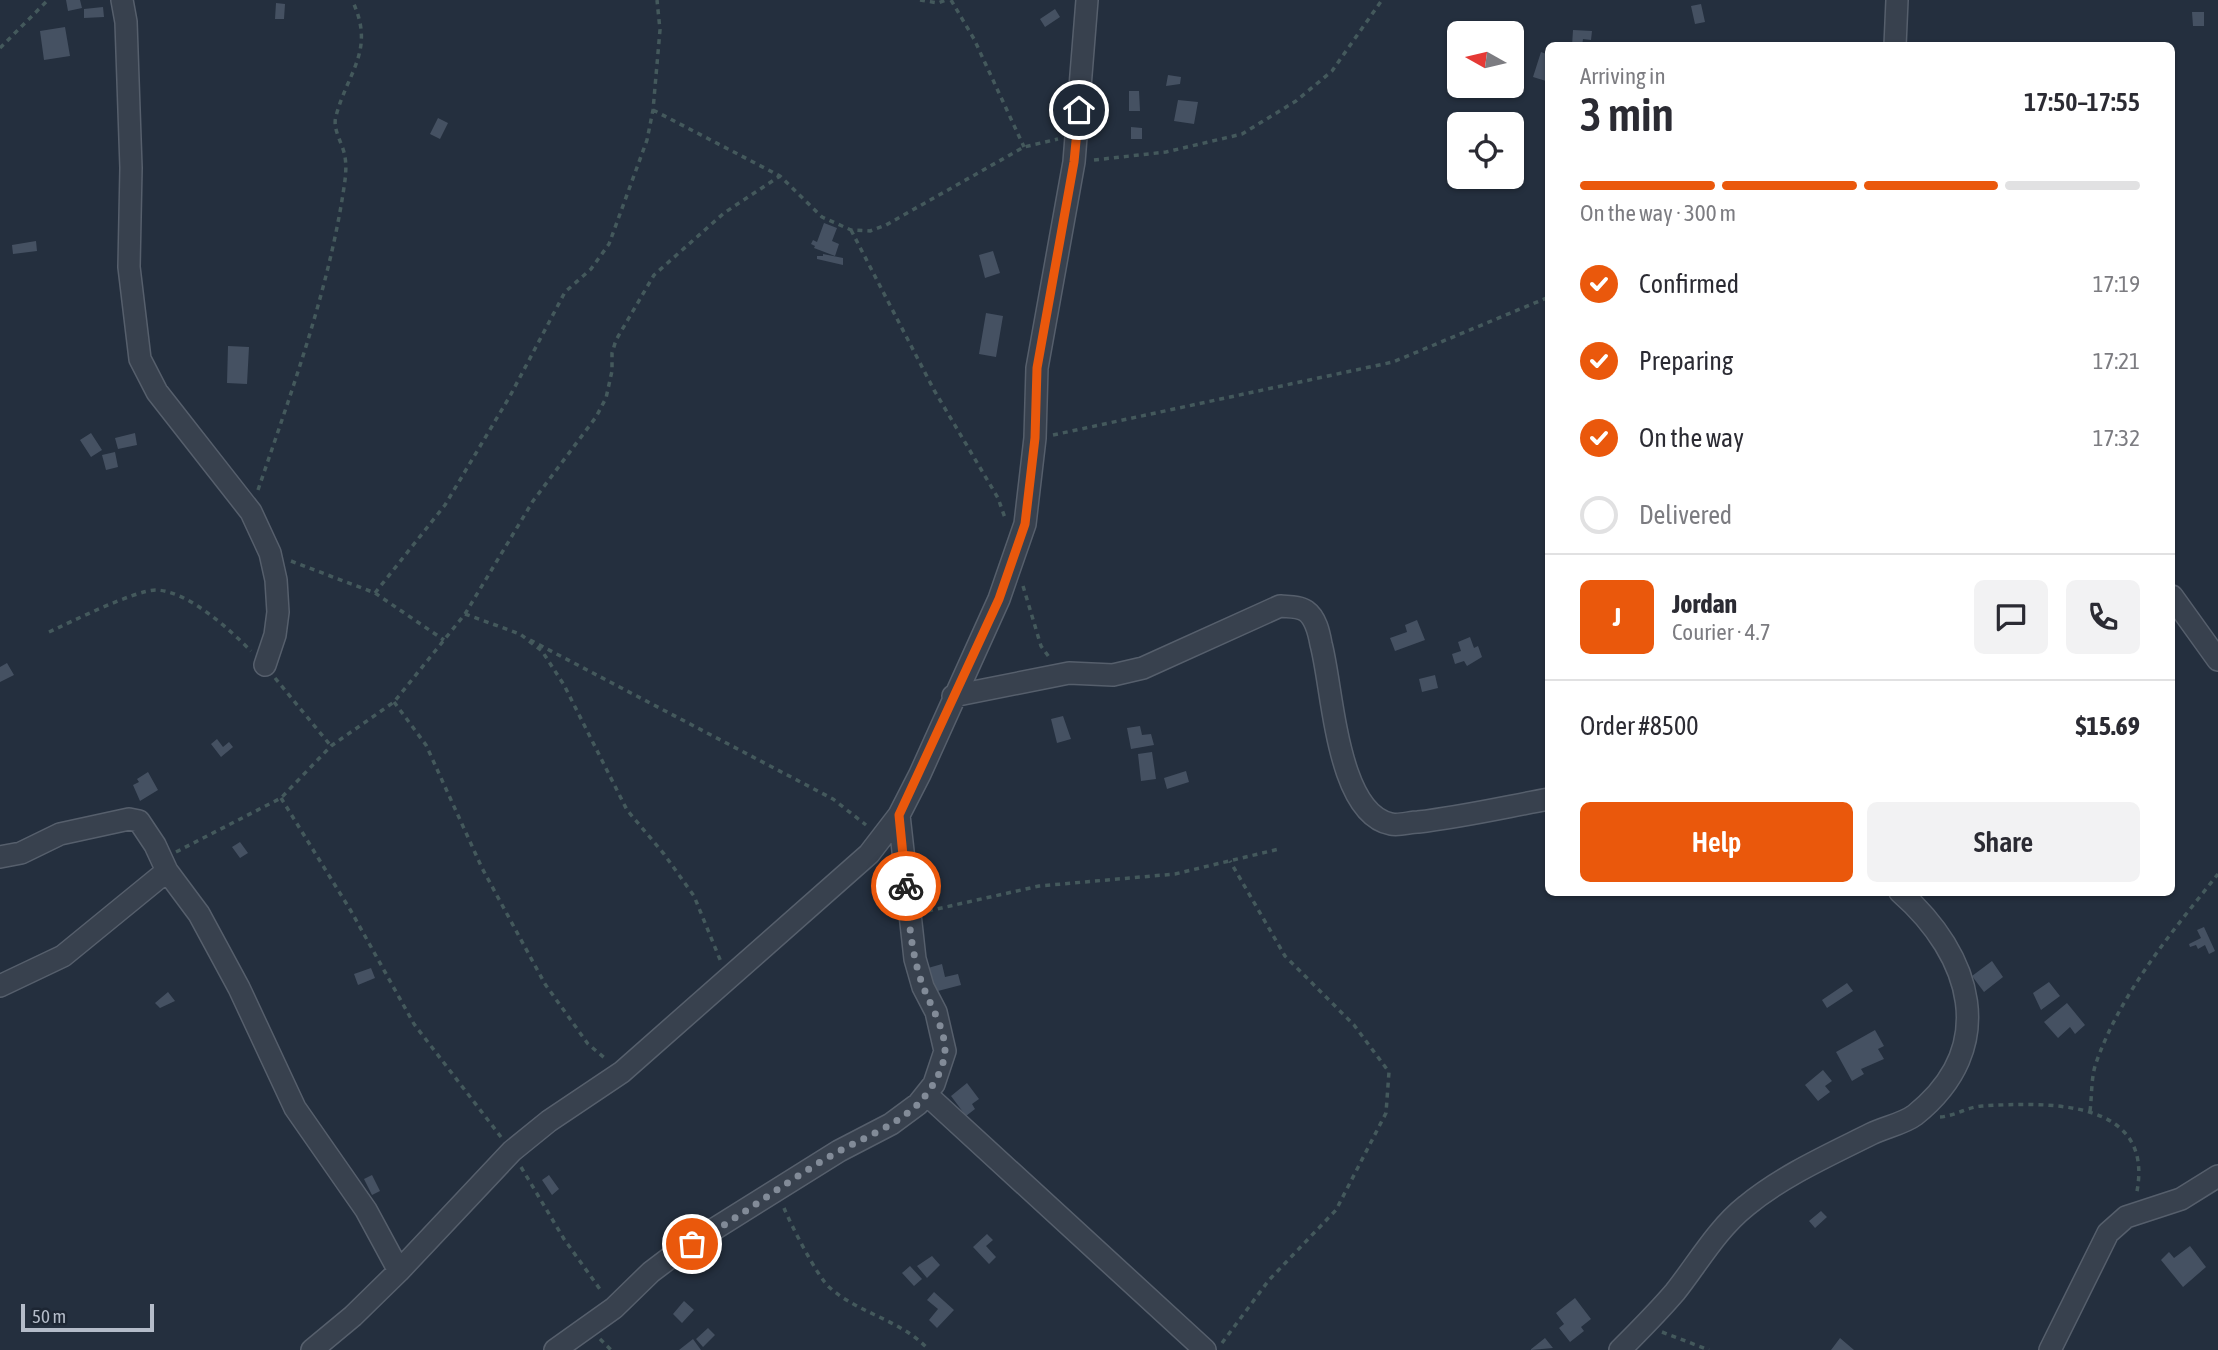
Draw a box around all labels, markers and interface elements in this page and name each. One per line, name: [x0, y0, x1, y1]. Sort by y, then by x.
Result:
north arrow: [1447, 21, 1524, 98]
map controls: [1447, 21, 1524, 189]
text: Arriving in: [1580, 63, 1666, 89]
pin: [1049, 80, 1109, 140]
text: 17:50–17:55: [2024, 87, 2140, 117]
text: 3 min: [1580, 88, 1674, 141]
icon: home: [1060, 91, 1098, 129]
button: locate: [1447, 112, 1524, 189]
text: On the way · 300 m: [1580, 200, 1736, 226]
icon: check: [1580, 265, 1618, 303]
text: Confirmed: [1639, 269, 1739, 299]
text: 17:19: [2093, 271, 2140, 297]
icon: check: [1580, 342, 1618, 380]
text: Preparing: [1639, 346, 1733, 376]
text: 17:21: [2093, 348, 2140, 374]
icon: check: [1580, 419, 1618, 457]
text: On the way: [1639, 423, 1744, 453]
text: 17:32: [2093, 425, 2140, 451]
text: Delivered: [1639, 500, 1732, 530]
button: chat: [1974, 580, 2048, 654]
button: phone: [2066, 580, 2140, 654]
text: Jordan: [1672, 589, 1737, 619]
text: J: [1613, 602, 1621, 632]
text: Courier · 4.7: [1672, 619, 1771, 645]
text: Order #8500: [1580, 711, 1699, 741]
text: $15.69: [2076, 711, 2140, 741]
button: Help: [1580, 802, 1853, 882]
button: Share: [1867, 802, 2140, 882]
courier: [871, 851, 941, 921]
icon: bike: [887, 867, 925, 905]
pin: [662, 1214, 722, 1274]
icon: bag: [673, 1225, 711, 1263]
scale bar: [21, 1301, 154, 1333]
text: 50 m: [32, 1305, 66, 1327]

